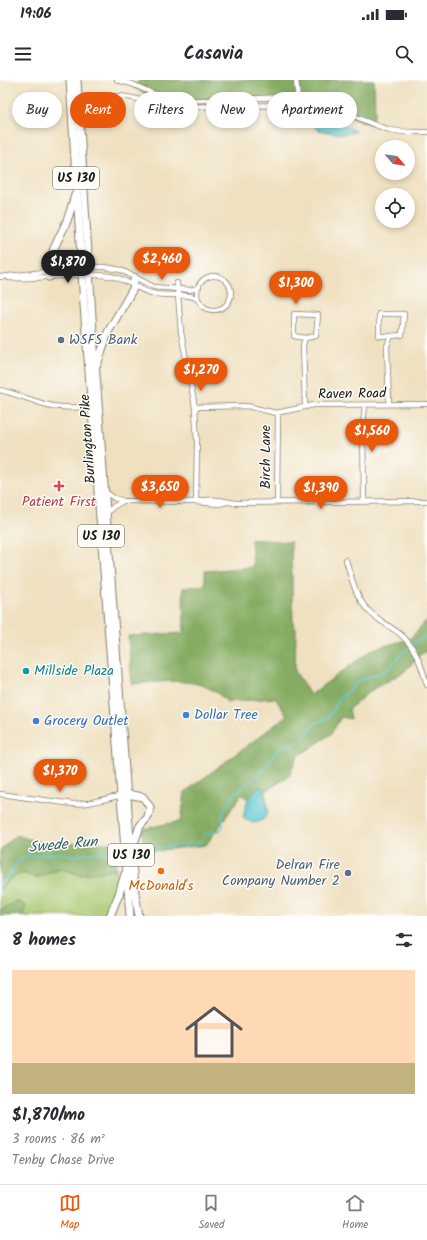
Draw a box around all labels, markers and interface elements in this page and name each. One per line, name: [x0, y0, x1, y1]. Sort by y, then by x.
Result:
text: 19:06: [20, 2, 52, 26]
text: Casavia: [184, 40, 243, 69]
icon: menu: [12, 43, 34, 65]
icon: search: [393, 43, 415, 65]
chip: Buy: [12, 92, 62, 128]
chip: Rent: [70, 92, 126, 128]
chip: Filters: [134, 92, 198, 128]
chip: New: [206, 92, 259, 128]
chip: Apartment: [267, 92, 357, 128]
north arrow: [375, 140, 415, 180]
map controls: [375, 140, 415, 228]
road number: US 130: [53, 167, 99, 189]
button: locate: [375, 188, 415, 228]
pin: $2,460: [129, 247, 195, 281]
text: $2,460: [142, 249, 182, 270]
pin: $1,870: [35, 250, 101, 284]
text: $1,870: [50, 252, 86, 273]
pin: $1,300: [263, 271, 329, 305]
text: $1,300: [278, 273, 314, 294]
place label: WSFS Bank: [69, 329, 138, 351]
marker: WSFS Bank: [56, 335, 66, 345]
pin: $1,270: [168, 358, 234, 392]
text: $1,270: [183, 360, 219, 381]
street label: Raven Road: [318, 382, 387, 406]
street label: Burlington Pike: [74, 393, 102, 485]
pin: $1,560: [339, 419, 405, 453]
text: $1,560: [354, 421, 390, 442]
street label: Birch Lane: [255, 424, 277, 489]
pin: $3,650: [127, 475, 193, 509]
pin: $1,390: [288, 476, 354, 510]
text: $3,650: [141, 477, 179, 498]
text: $1,390: [303, 478, 339, 499]
marker: Patient First: [53, 480, 65, 492]
place label: Patient First: [22, 491, 97, 513]
road number: US 130: [78, 525, 124, 547]
place label: Millside Plaza: [34, 660, 114, 682]
marker: Millside Plaza: [21, 666, 31, 676]
place label: Dollar Tree: [194, 704, 258, 726]
place label: Grocery Outlet: [44, 710, 129, 732]
marker: Dollar Tree: [181, 710, 191, 720]
marker: Grocery Outlet: [31, 716, 41, 726]
pin: $1,370: [27, 759, 93, 793]
text: $1,370: [43, 761, 77, 782]
water label: Swede Run: [28, 830, 99, 860]
road number: US 130: [108, 844, 154, 866]
place label: Delran Fire Company Number 2: [222, 854, 341, 892]
marker: McDonald's: [156, 866, 166, 876]
marker: Delran Fire Company Number 2: [343, 868, 353, 878]
place label: McDonald's: [128, 875, 194, 897]
text: 8 homes: [12, 927, 76, 954]
icon: filters: [393, 929, 415, 951]
icon: home: [178, 996, 250, 1068]
text: $1,870/mo: [12, 1102, 85, 1129]
text: 3 rooms · 86 m²: [12, 1129, 105, 1150]
text: Tenby Chase Drive: [12, 1150, 114, 1171]
tab: Map: [59, 1192, 81, 1234]
tab: Saved: [198, 1192, 225, 1234]
tab: Home: [342, 1192, 368, 1234]

